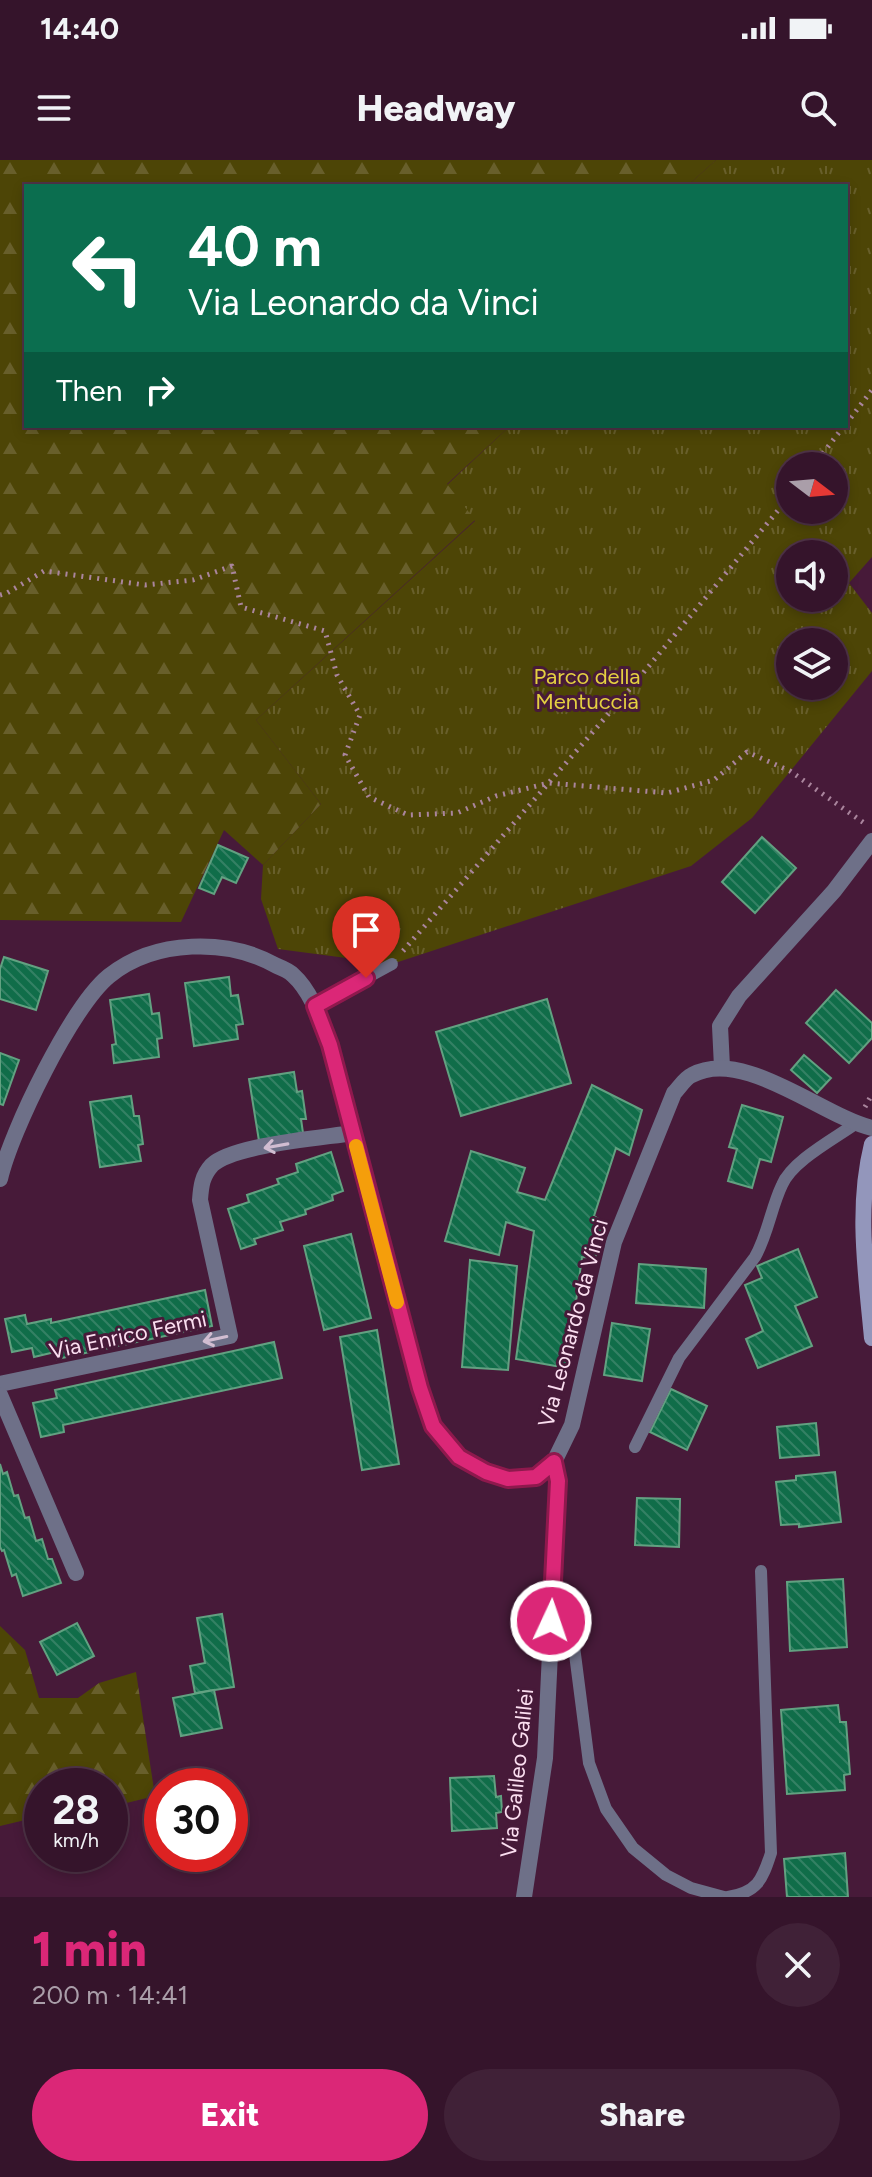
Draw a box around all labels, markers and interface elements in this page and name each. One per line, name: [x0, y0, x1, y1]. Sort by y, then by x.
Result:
text: 14:40: [40, 10, 119, 47]
icon: menu: [32, 86, 76, 130]
icon: search: [796, 86, 840, 130]
text: Headway: [357, 87, 515, 130]
text: 40 m: [188, 213, 322, 280]
icon: left: [56, 216, 160, 320]
text: Via Leonardo da Vinci: [188, 281, 539, 324]
icon: right: [138, 368, 182, 412]
text: Then: [56, 372, 122, 409]
north arrow: [776, 452, 848, 524]
map controls: [776, 452, 848, 700]
button: sound: [776, 540, 848, 612]
button: layers: [776, 628, 848, 700]
park label: Parco della Mentuccia: [533, 663, 641, 715]
pin: [332, 896, 400, 978]
icon: arrive: [344, 908, 388, 952]
one-way arrow: [264, 1139, 289, 1154]
street label: Via Leonardo da Vinci: [532, 1216, 614, 1430]
street label: Via Enrico Fermi: [47, 1305, 209, 1365]
one-way arrow: [203, 1332, 229, 1347]
position arrow: [509, 1579, 593, 1663]
street label: Via Galileo Galilei: [495, 1687, 539, 1859]
speed limit sign: 30: [144, 1768, 248, 1872]
text: 28: [52, 1786, 100, 1834]
text: km/h: [53, 1828, 99, 1852]
text: 1 min: [32, 1920, 147, 1978]
button: close: [756, 1923, 840, 2007]
text: 200 m · 14:41: [32, 1979, 188, 2011]
button: Exit: [32, 2069, 428, 2161]
button: Share: [444, 2069, 840, 2161]

